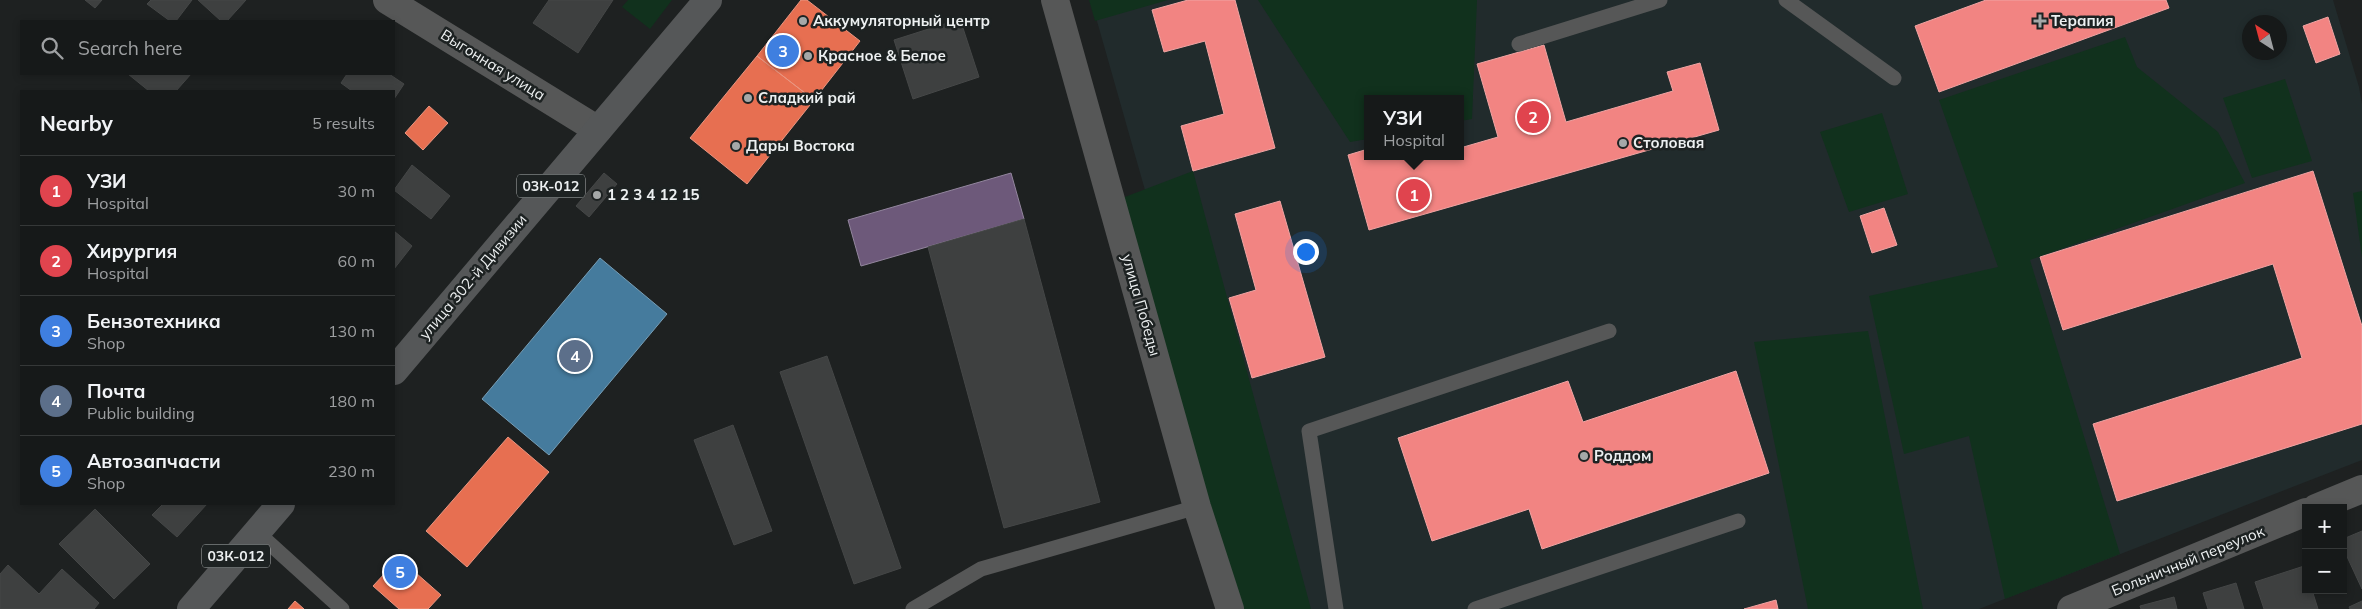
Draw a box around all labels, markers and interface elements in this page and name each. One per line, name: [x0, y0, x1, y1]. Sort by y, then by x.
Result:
place label: Аккумуляторный центр: [813, 11, 990, 30]
place label: Терапия: [2051, 11, 2114, 30]
marker: Терапия: [2033, 14, 2047, 28]
marker: Аккумуляторный центр: [797, 15, 809, 27]
north arrow: [2242, 15, 2287, 60]
search box: [20, 20, 395, 75]
street label: Выгонная улица: [437, 25, 549, 104]
pin: 3: [767, 32, 799, 70]
icon: search: [38, 34, 66, 62]
text: Search here: [78, 36, 182, 60]
place label: Красное & Белое: [818, 46, 946, 65]
marker: Красное & Белое: [802, 50, 814, 62]
place label: Сладкий рай: [758, 88, 856, 107]
marker: Сладкий рай: [742, 92, 754, 104]
popup: [1364, 95, 1464, 160]
pin: 2: [1517, 98, 1549, 136]
text: УЗИ: [1383, 106, 1423, 130]
text: Nearby: [40, 110, 113, 136]
text: 5 results: [312, 113, 375, 133]
text: Hospital: [1383, 130, 1445, 150]
place label: Столовая: [1633, 133, 1704, 152]
place label: Дары Востока: [746, 136, 855, 155]
marker: Столовая: [1617, 137, 1629, 149]
marker: Дары Востока: [730, 140, 742, 152]
text: УЗИ: [87, 169, 126, 193]
road number: 03К-012: [517, 175, 585, 198]
pin: 1: [1398, 176, 1430, 214]
text: 1: [51, 181, 61, 201]
text: 30 m: [338, 181, 375, 201]
place label: 1 2 3 4 12 15: [607, 185, 700, 204]
marker: 1 2 3 4 12 15: [591, 189, 603, 201]
text: Hospital: [87, 193, 149, 213]
street label: улица 302-й Дивизии: [415, 210, 531, 343]
text: Хирургия: [87, 239, 177, 263]
your location: [1293, 239, 1319, 265]
text: 2: [51, 251, 61, 271]
text: 60 m: [338, 251, 375, 271]
street label: улица Победы: [1118, 252, 1165, 358]
text: Hospital: [87, 263, 149, 283]
text: Бензотехника: [87, 309, 221, 333]
text: 3: [51, 321, 61, 341]
text: 130 m: [328, 321, 375, 341]
text: Shop: [87, 333, 125, 353]
pin: 4: [559, 337, 591, 375]
text: Почта: [87, 379, 146, 403]
text: 4: [51, 391, 61, 411]
text: 180 m: [328, 391, 375, 411]
text: Public building: [87, 403, 195, 423]
place label: Роддом: [1594, 446, 1651, 465]
text: Автозапчасти: [87, 449, 221, 473]
marker: Роддом: [1578, 450, 1590, 462]
text: 5: [51, 461, 61, 481]
text: 230 m: [328, 461, 375, 481]
text: Shop: [87, 473, 125, 493]
map controls: [2302, 504, 2347, 594]
button: +: [2302, 504, 2347, 549]
street label: Больничный переулок: [2109, 521, 2268, 600]
road number: 03К-012: [202, 544, 270, 568]
button: −: [2302, 549, 2347, 594]
pin: 5: [384, 553, 416, 591]

